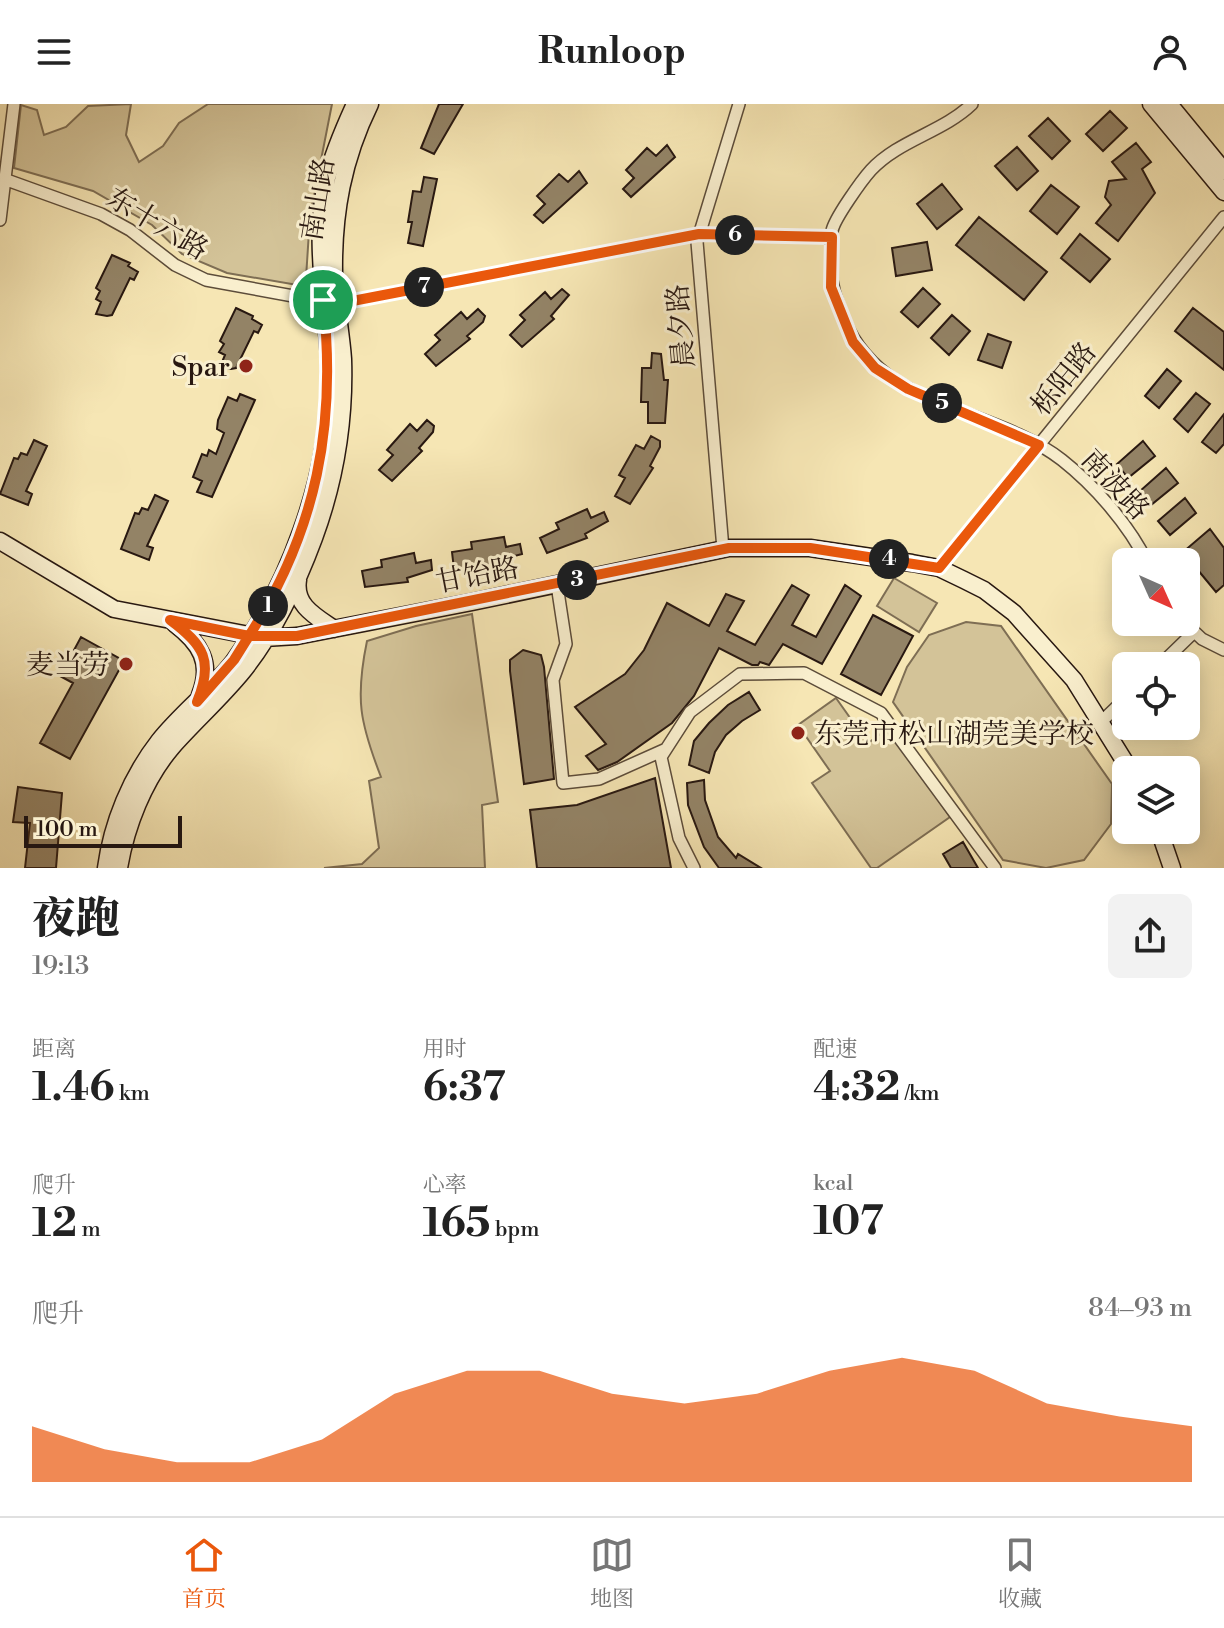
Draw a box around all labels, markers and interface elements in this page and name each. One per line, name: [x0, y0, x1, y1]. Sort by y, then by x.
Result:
icon: menu: [32, 30, 76, 74]
text: Runloop: [538, 30, 686, 75]
icon: person: [1148, 30, 1192, 74]
street label: 南山路: [295, 155, 342, 243]
street label: 东十六路: [100, 180, 214, 268]
pin: 6: [715, 215, 755, 255]
text: 6: [728, 221, 742, 248]
pin: [289, 266, 357, 334]
pin: 7: [404, 267, 444, 307]
text: 7: [418, 273, 430, 300]
icon: arrive: [301, 278, 345, 322]
street label: 晨夕路: [660, 282, 703, 369]
street label: 栎阳路: [1024, 335, 1104, 423]
place label: Spar: [171, 350, 230, 385]
marker: Spar: [237, 357, 255, 375]
pin: 5: [922, 383, 962, 423]
text: 5: [935, 389, 949, 416]
street label: 南波路: [1073, 442, 1156, 528]
pin: 4: [869, 539, 909, 579]
text: 4: [882, 545, 896, 572]
north arrow: [1112, 548, 1200, 636]
map controls: [1112, 548, 1200, 844]
street label: 甘饴路: [433, 550, 522, 601]
pin: 3: [557, 560, 597, 600]
text: 3: [570, 566, 584, 593]
pin: 1: [248, 586, 288, 626]
text: 1: [263, 592, 273, 619]
place label: 麦当劳: [26, 648, 110, 683]
button: locate: [1112, 652, 1200, 740]
marker: 麦当劳: [117, 655, 135, 673]
place label: 东莞市松山湖莞美学校: [814, 717, 1094, 752]
marker: 东莞市松山湖莞美学校: [789, 724, 807, 742]
button: layers: [1112, 756, 1200, 844]
scale bar: [24, 812, 182, 848]
text: 100 m: [36, 816, 98, 843]
text: 夜跑: [32, 892, 120, 947]
button: share: [1108, 894, 1192, 978]
text: 19:13: [32, 950, 89, 982]
text: 距离: [32, 1036, 76, 1063]
text: 用时: [423, 1036, 467, 1063]
text: 配速: [813, 1036, 857, 1063]
text: 1.46: [32, 1063, 114, 1113]
text: 6:37: [423, 1063, 506, 1113]
text: 4:32: [813, 1063, 900, 1113]
text: km: [114, 1080, 150, 1107]
text: /km: [900, 1080, 940, 1107]
text: kcal: [813, 1170, 853, 1197]
text: 爬升: [32, 1172, 76, 1199]
text: 心率: [423, 1172, 467, 1199]
text: 107: [813, 1197, 884, 1247]
text: 12: [32, 1199, 77, 1249]
text: 165: [423, 1199, 490, 1249]
text: m: [77, 1216, 101, 1243]
text: bpm: [490, 1216, 539, 1243]
text: 84–93 m: [1088, 1292, 1192, 1324]
text: 爬升: [32, 1298, 84, 1330]
tab: 首页: [182, 1533, 226, 1613]
tab: 地图: [590, 1533, 634, 1613]
tab: 收藏: [998, 1533, 1042, 1613]

